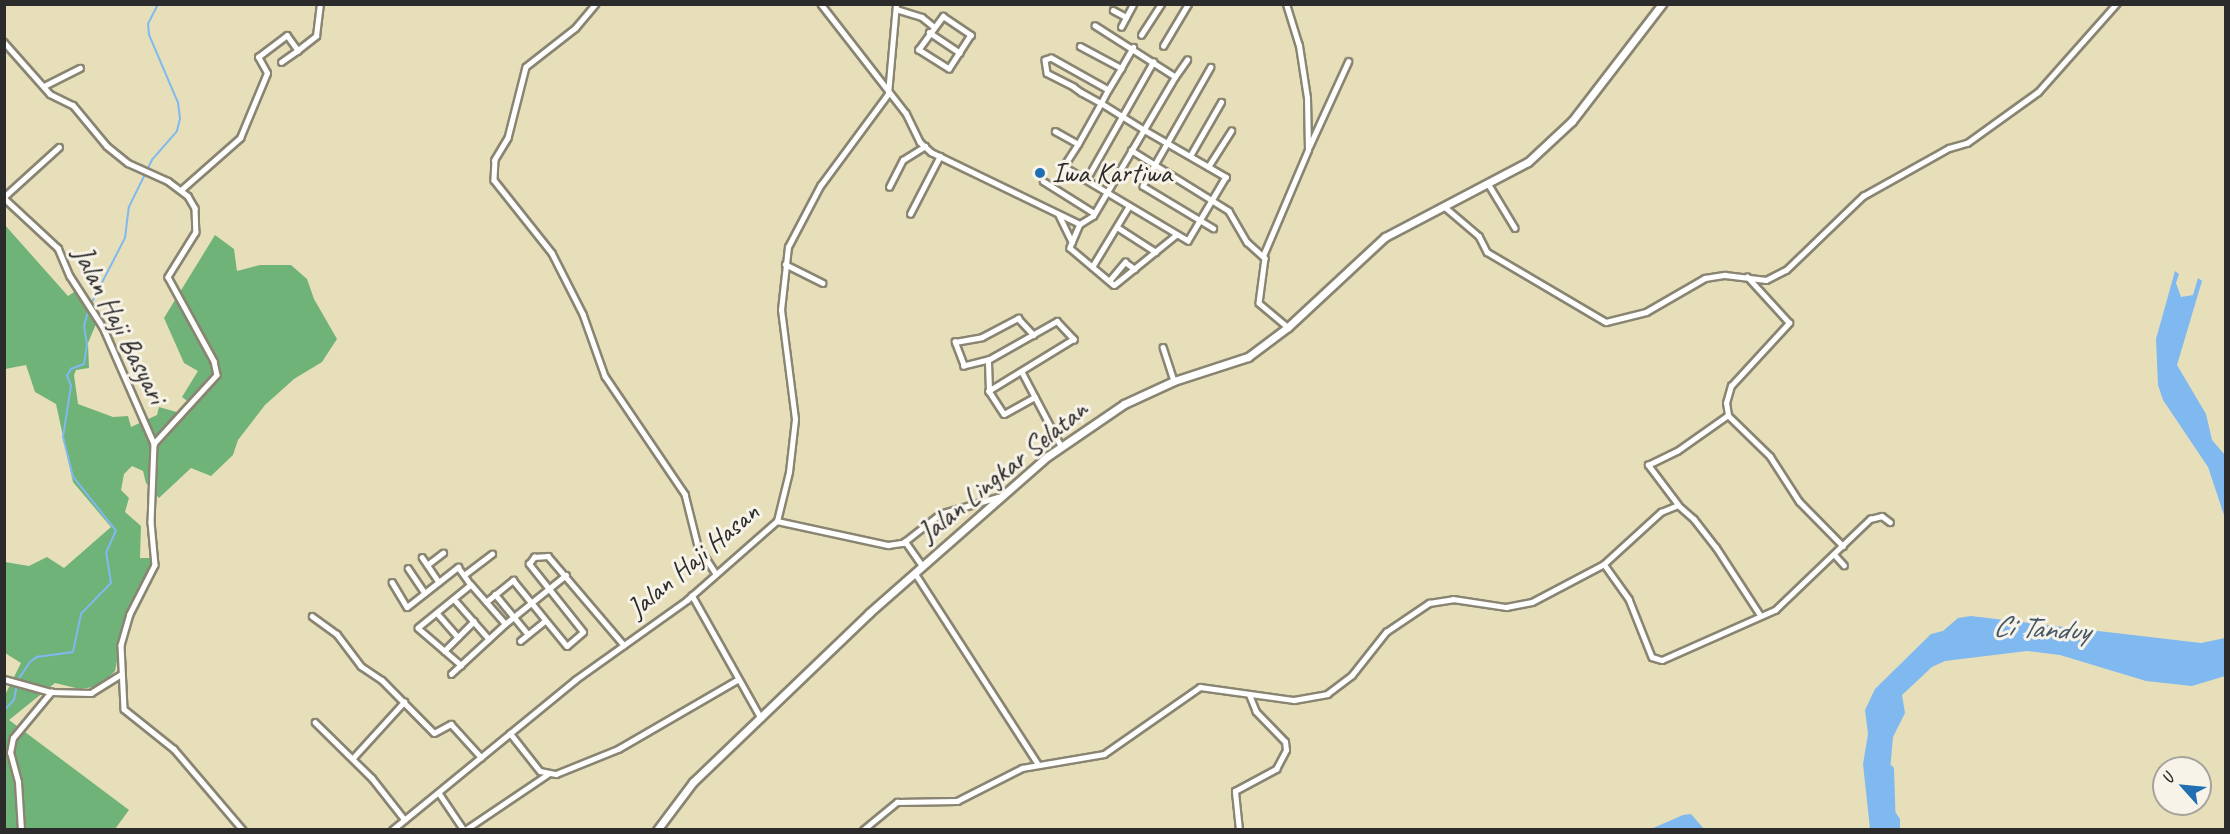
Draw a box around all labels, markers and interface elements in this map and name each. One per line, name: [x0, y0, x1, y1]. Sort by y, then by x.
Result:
place label: Iwa Kartiwa: [1052, 156, 1172, 190]
marker: Iwa Kartiwa: [1033, 166, 1047, 180]
street label: Jalan Haji Basyari: [66, 240, 174, 410]
street label: Jalan Lingkar Selatan: [912, 393, 1094, 549]
street label: Jalan Haji Hasan: [620, 495, 766, 625]
water label: Ci Tanduy: [1991, 607, 2091, 649]
north arrow: [2152, 756, 2212, 816]
text: U: [2157, 771, 2178, 787]

